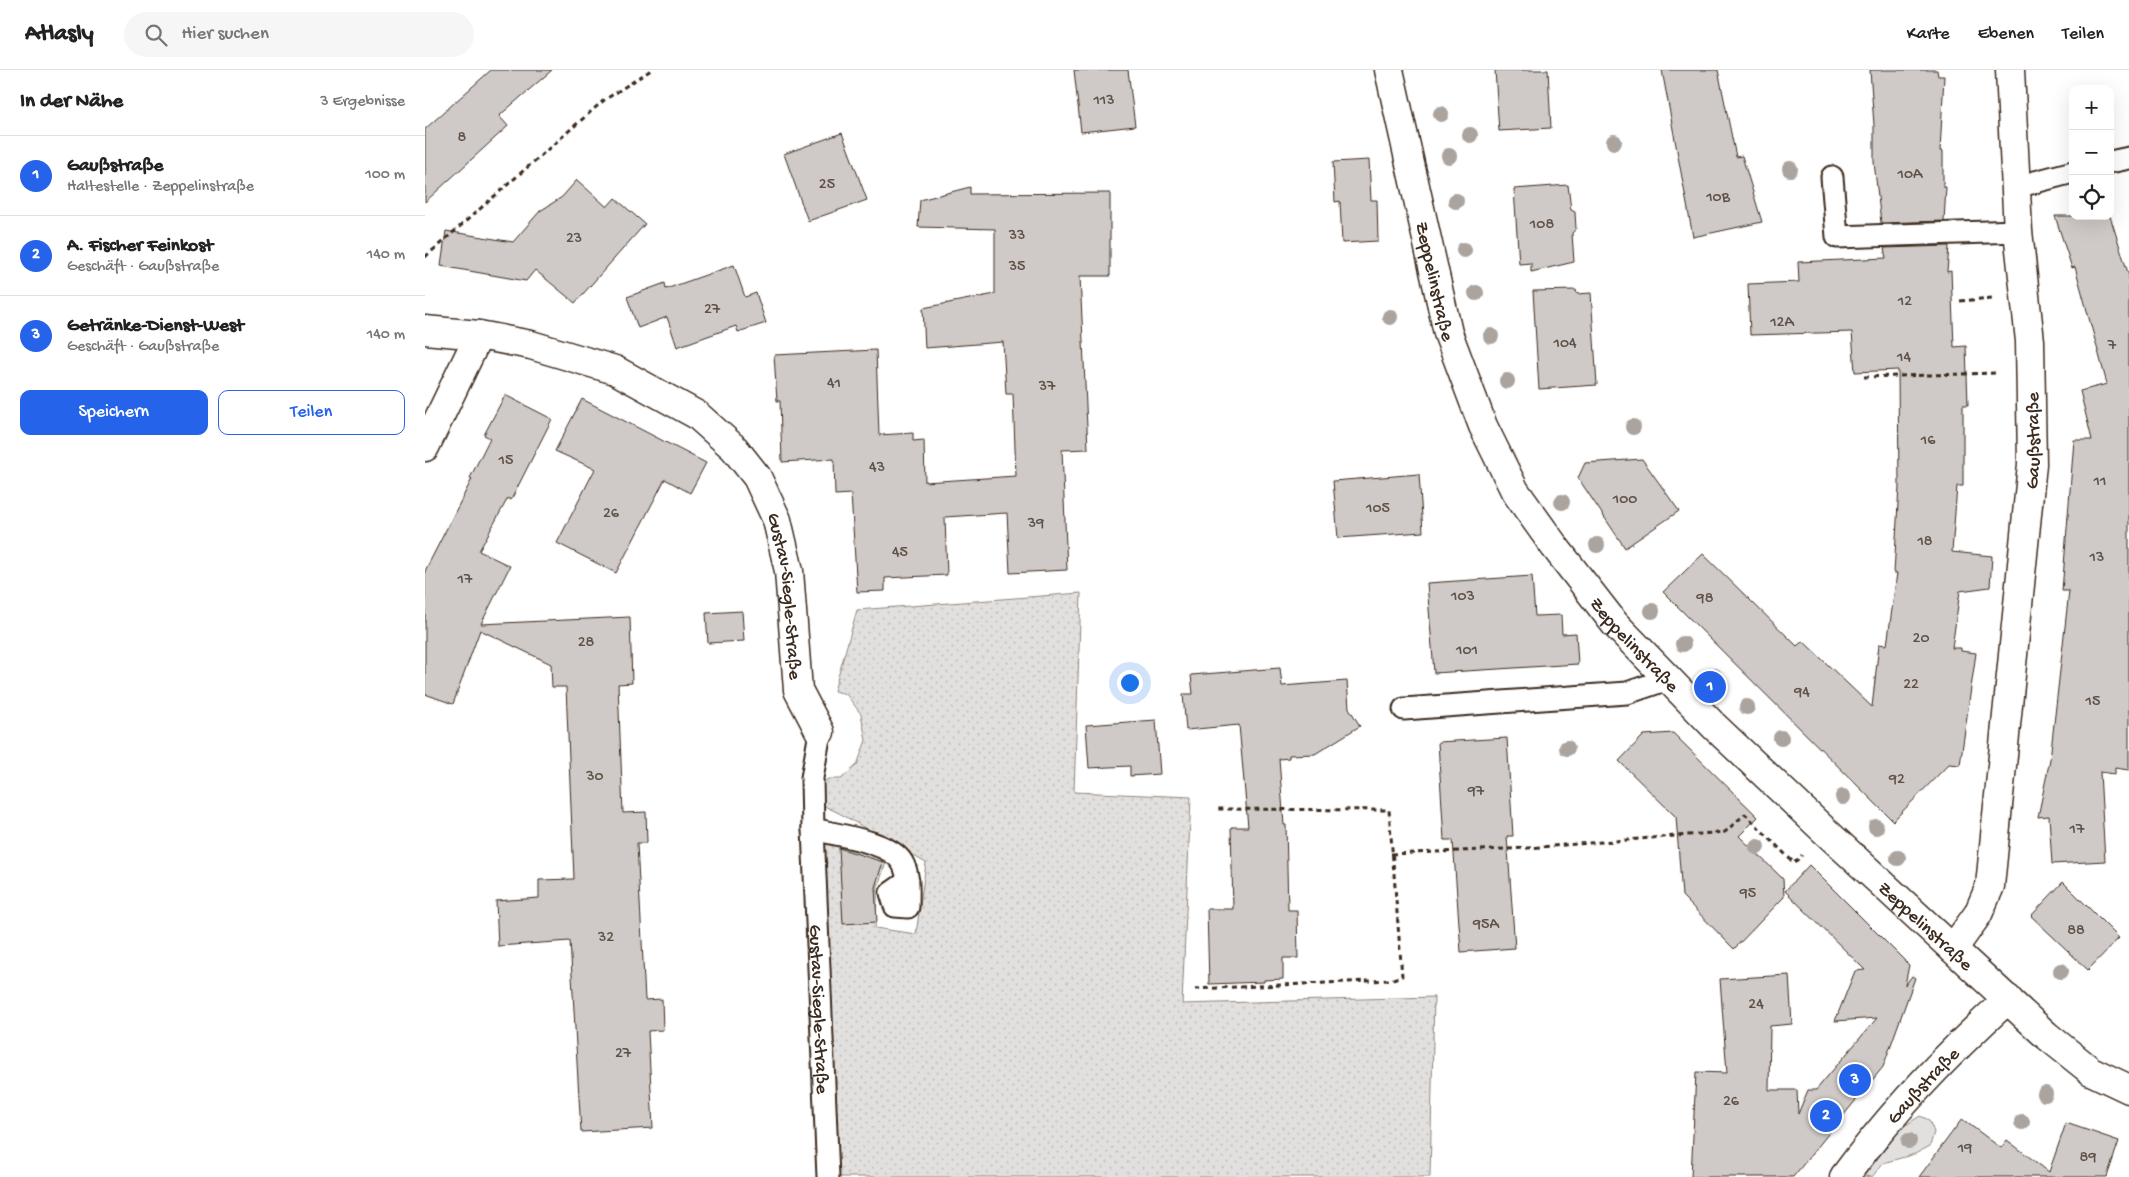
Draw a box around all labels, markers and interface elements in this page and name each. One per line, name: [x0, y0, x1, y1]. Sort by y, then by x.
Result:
search box: [124, 12, 474, 57]
text: Atlasly: [25, 20, 94, 49]
icon: search: [142, 21, 170, 49]
text: Hier suchen: [182, 23, 269, 46]
text: Karte: [1907, 24, 1950, 45]
text: Ebenen: [1978, 24, 2034, 45]
text: Teilen: [2062, 24, 2104, 45]
map controls: [2069, 85, 2114, 220]
button: +: [2069, 85, 2114, 130]
text: In der Nähe: [20, 90, 123, 115]
house number: 113: [1092, 92, 1115, 111]
text: 3 Ergebnisse: [320, 93, 405, 112]
house number: 8: [458, 129, 467, 148]
button: −: [2069, 130, 2114, 175]
text: Gaußstraße: [67, 155, 163, 178]
text: 1: [33, 166, 39, 185]
text: 100 m: [365, 166, 405, 185]
house number: 10A: [1897, 166, 1924, 185]
button: locate: [2069, 175, 2114, 220]
house number: 25: [819, 176, 835, 195]
text: Haltestelle · Zeppelinstraße: [67, 178, 254, 197]
house number: 10B: [1705, 189, 1731, 208]
house number: 108: [1529, 216, 1554, 235]
street label: Zeppelinstraße: [1408, 220, 1458, 345]
house number: 33: [1008, 227, 1025, 246]
house number: 23: [566, 230, 582, 249]
text: A. Fischer Feinkost: [67, 235, 213, 258]
text: 2: [32, 246, 40, 265]
text: 140 m: [367, 246, 405, 265]
text: Geschäft · Gaußstraße: [67, 258, 219, 277]
house number: 35: [1008, 258, 1025, 277]
house number: 12: [1897, 293, 1912, 312]
house number: 27: [704, 301, 721, 320]
house number: 12A: [1769, 314, 1795, 333]
text: Getränke-Dienst-West: [67, 315, 244, 338]
text: 3: [32, 326, 40, 345]
text: 140 m: [367, 326, 405, 345]
house number: 104: [1552, 335, 1577, 354]
house number: 7: [2107, 337, 2117, 356]
text: Geschäft · Gaußstraße: [67, 338, 219, 357]
house number: 14: [1896, 349, 1911, 368]
house number: 41: [827, 375, 841, 394]
house number: 37: [1038, 378, 1056, 397]
button: Speichern: [20, 390, 208, 435]
button: Teilen: [218, 390, 405, 435]
street label: Gaußstraße: [2022, 392, 2047, 490]
house number: 16: [1920, 432, 1936, 451]
house number: 15: [498, 452, 513, 471]
house number: 43: [869, 459, 885, 478]
house number: 11: [2093, 473, 2106, 492]
house number: 100: [1612, 491, 1637, 510]
house number: 105: [1365, 500, 1390, 519]
house number: 26: [603, 505, 620, 524]
street label: Gustav-Siegle-Straße: [760, 509, 805, 681]
house number: 39: [1027, 515, 1044, 534]
house number: 18: [1916, 533, 1933, 552]
house number: 45: [892, 544, 908, 563]
house number: 13: [2089, 549, 2104, 568]
house number: 17: [457, 571, 473, 590]
house number: 103: [1450, 588, 1475, 607]
house number: 98: [1696, 590, 1714, 609]
street label: Zeppelinstraße: [1583, 593, 1683, 698]
house number: 20: [1913, 630, 1929, 649]
house number: 28: [578, 634, 595, 653]
house number: 101: [1455, 642, 1478, 661]
pin: 1: [1694, 668, 1726, 706]
your location: [1117, 670, 1143, 696]
house number: 22: [1903, 676, 1919, 695]
house number: 94: [1793, 684, 1810, 703]
house number: 15: [2085, 693, 2100, 712]
house number: 30: [585, 768, 604, 787]
house number: 92: [1888, 771, 1905, 790]
house number: 97: [1467, 783, 1485, 802]
house number: 17: [2069, 821, 2085, 840]
street label: Zeppelinstraße: [1872, 878, 1977, 977]
house number: 95: [1739, 885, 1756, 904]
house number: 95A: [1472, 916, 1500, 935]
house number: 88: [2067, 922, 2085, 941]
street label: Gustav-Siegle-Straße: [802, 924, 832, 1095]
house number: 32: [597, 929, 614, 948]
house number: 24: [1748, 996, 1764, 1015]
street label: Gaußstraße: [1883, 1044, 1966, 1130]
house number: 27: [615, 1045, 632, 1064]
pin: 3: [1839, 1061, 1871, 1099]
house number: 26: [1723, 1093, 1740, 1112]
pin: 2: [1810, 1097, 1842, 1135]
house number: 19: [1957, 1140, 1972, 1159]
house number: 89: [2080, 1149, 2096, 1168]

